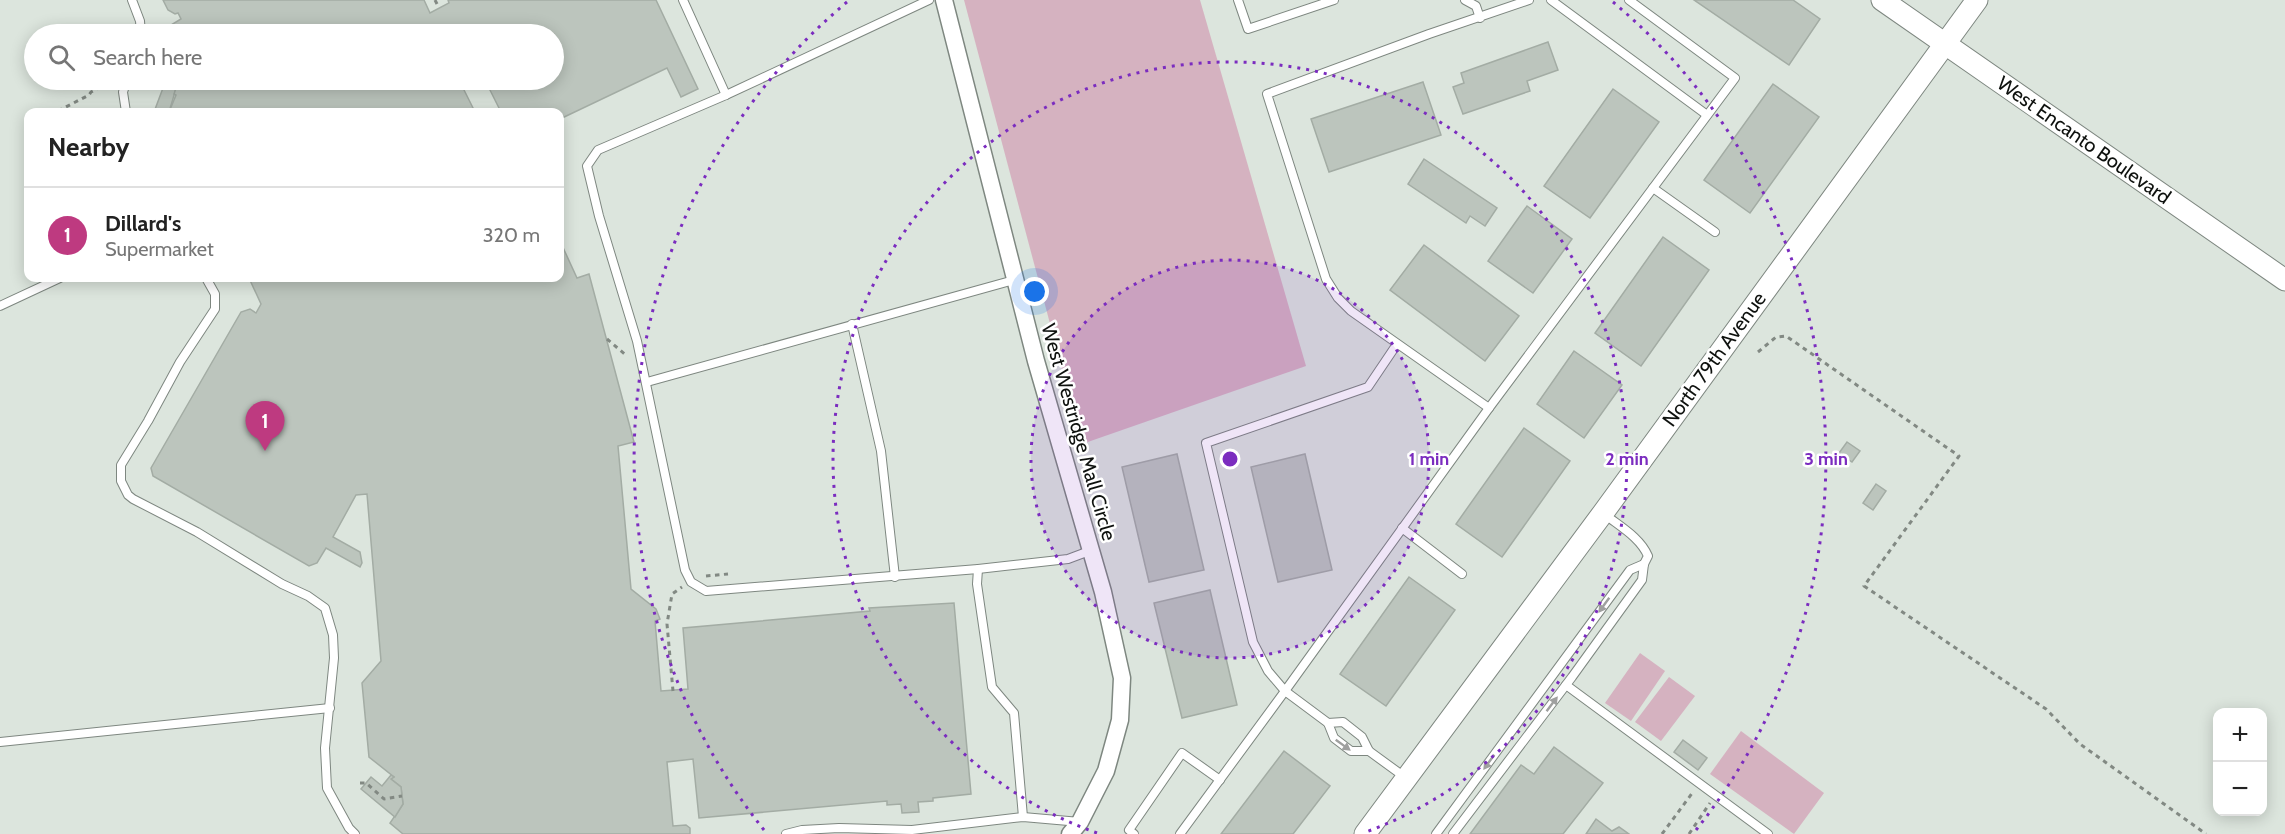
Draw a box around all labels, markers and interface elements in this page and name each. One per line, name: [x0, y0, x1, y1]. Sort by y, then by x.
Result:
search box: [24, 24, 564, 90]
icon: search: [45, 41, 78, 74]
text: Search here: [93, 44, 202, 71]
street label: West Encanto Boulevard: [1993, 71, 2175, 209]
text: Nearby: [48, 131, 129, 163]
text: Dillard's: [105, 210, 181, 237]
text: 1: [64, 223, 71, 247]
text: 320 m: [483, 223, 540, 247]
text: Supermarket: [105, 237, 214, 261]
your location: [1020, 277, 1049, 306]
street label: North 79th Avenue: [1657, 287, 1771, 431]
street label: West Westridge Mall Circle: [1037, 321, 1121, 543]
pin: 1: [246, 402, 284, 451]
text: 1 min: [1409, 448, 1449, 470]
text: 2 min: [1605, 448, 1649, 470]
text: 3 min: [1804, 448, 1848, 470]
centre of rings: [1220, 449, 1240, 469]
one-way arrow: [1598, 596, 1610, 612]
one-way arrow: [1546, 696, 1558, 712]
map controls: [2213, 708, 2267, 816]
button: +: [2213, 708, 2267, 762]
one-way arrow: [1335, 739, 1351, 751]
one-way arrow: [1483, 754, 1495, 769]
button: −: [2213, 762, 2267, 816]

